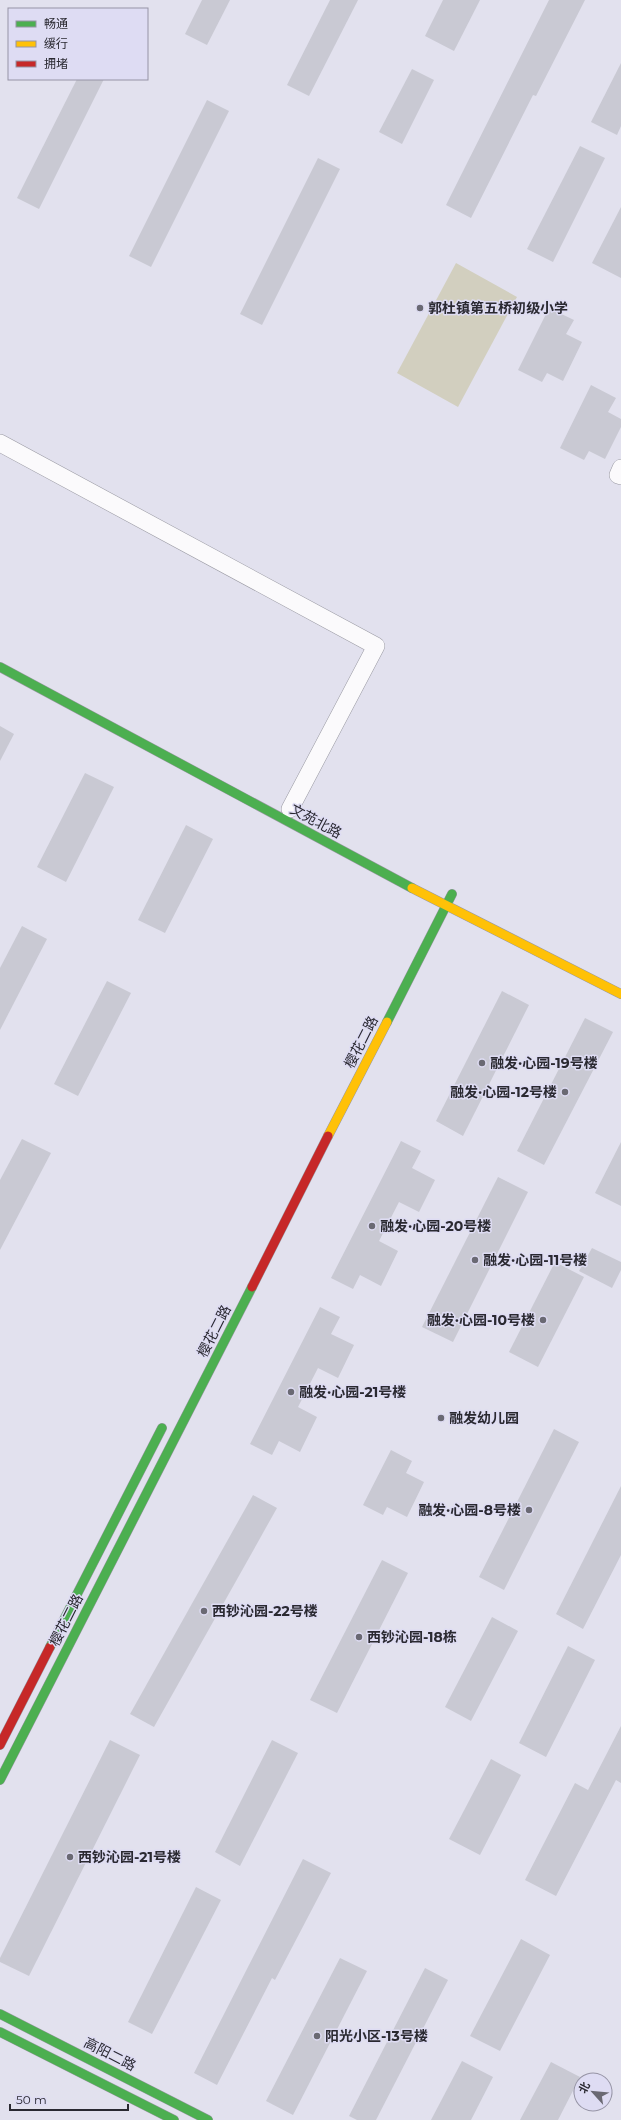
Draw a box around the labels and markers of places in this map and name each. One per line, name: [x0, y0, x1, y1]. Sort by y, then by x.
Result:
place label: 郭杜镇第五桥初级小学: [428, 299, 568, 317]
marker: 郭杜镇第五桥初级小学: [415, 303, 425, 313]
place label: 融发·心园-19号楼: [490, 1054, 598, 1072]
marker: 融发·心园-19号楼: [477, 1058, 487, 1068]
place label: 融发·心园-12号楼: [450, 1083, 557, 1101]
marker: 融发·心园-12号楼: [560, 1087, 570, 1097]
place label: 融发·心园-20号楼: [380, 1217, 491, 1235]
marker: 融发·心园-20号楼: [367, 1221, 377, 1231]
place label: 融发·心园-11号楼: [483, 1251, 587, 1269]
marker: 融发·心园-11号楼: [470, 1255, 480, 1265]
place label: 融发·心园-10号楼: [427, 1311, 535, 1329]
marker: 融发·心园-10号楼: [538, 1315, 548, 1325]
place label: 融发·心园-21号楼: [299, 1383, 406, 1401]
marker: 融发·心园-21号楼: [286, 1387, 296, 1397]
place label: 融发幼儿园: [449, 1409, 519, 1427]
marker: 融发幼儿园: [436, 1413, 446, 1423]
place label: 融发·心园-8号楼: [418, 1501, 521, 1519]
marker: 融发·心园-8号楼: [524, 1505, 534, 1515]
place label: 西钞沁园-22号楼: [212, 1602, 318, 1620]
marker: 西钞沁园-22号楼: [199, 1606, 209, 1616]
place label: 西钞沁园-18栋: [367, 1628, 457, 1646]
marker: 西钞沁园-18栋: [354, 1632, 364, 1642]
place label: 西钞沁园-21号楼: [78, 1848, 181, 1866]
marker: 西钞沁园-21号楼: [65, 1852, 75, 1862]
place label: 阳光小区-13号楼: [325, 2027, 428, 2045]
marker: 阳光小区-13号楼: [312, 2031, 322, 2041]

